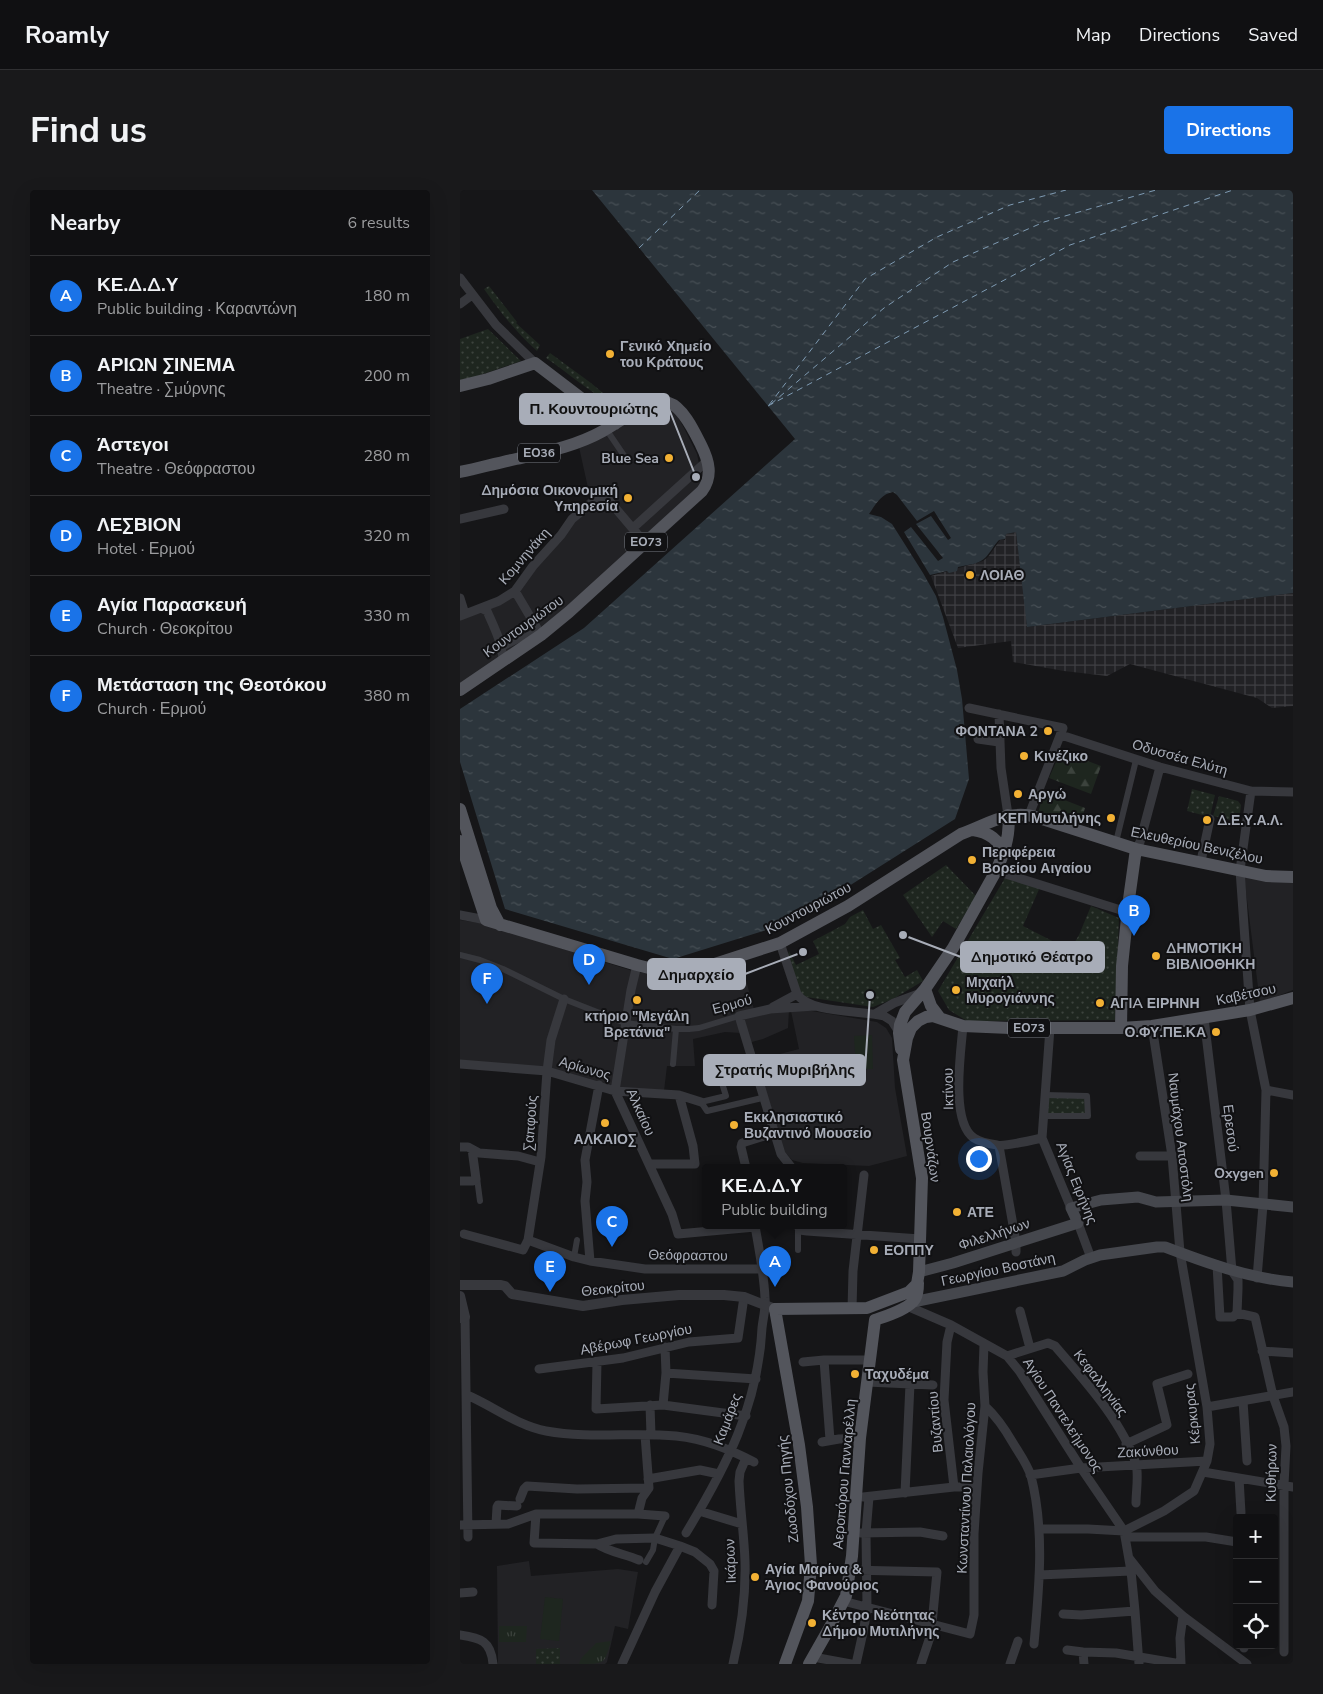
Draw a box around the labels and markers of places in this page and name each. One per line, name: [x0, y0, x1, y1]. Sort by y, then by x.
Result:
place label: Γενικό Χημείο του Κράτους: [620, 337, 712, 372]
marker: Γενικό Χημείο του Κράτους: [604, 348, 616, 360]
callout: Π. Κουντουριώτης: [520, 394, 669, 424]
place label: Blue Sea: [601, 449, 659, 468]
marker: Blue Sea: [663, 452, 675, 464]
place label: Δημόσια Οικονομική Υπηρεσία: [481, 481, 618, 516]
marker: Δημόσια Οικονομική Υπηρεσία: [622, 492, 634, 504]
place label: ΛΟΙΑΘ: [980, 566, 1024, 585]
marker: ΛΟΙΑΘ: [964, 569, 976, 581]
place label: ΦΟΝΤΑΝΑ 2: [955, 722, 1038, 741]
marker: ΦΟΝΤΑΝΑ 2: [1042, 725, 1054, 737]
place label: Κινέζικο: [1034, 747, 1088, 766]
marker: Κινέζικο: [1018, 750, 1030, 762]
place label: Αργώ: [1028, 785, 1067, 804]
marker: Αργώ: [1012, 788, 1024, 800]
place label: ΚΕΠ Μυτιλήνης: [998, 809, 1101, 828]
place label: Δ.Ε.Υ.Α.Λ.: [1217, 811, 1283, 830]
marker: ΚΕΠ Μυτιλήνης: [1105, 812, 1117, 824]
marker: Δ.Ε.Υ.Α.Λ.: [1201, 814, 1213, 826]
place label: Περιφέρεια Βορείου Αιγαίου: [982, 843, 1091, 878]
marker: Περιφέρεια Βορείου Αιγαίου: [966, 854, 978, 866]
pin: B: [1118, 895, 1150, 936]
place label: ΔΗΜΟΤΙΚΗ ΒΙΒΛΙΟΘΗΚΗ: [1166, 939, 1255, 974]
callout: Δημοτικό Θέατρο: [961, 942, 1104, 972]
pin: D: [573, 944, 605, 985]
marker: ΔΗΜΟΤΙΚΗ ΒΙΒΛΙΟΘΗΚΗ: [1150, 950, 1162, 962]
callout: Δημαρχείο: [648, 959, 745, 989]
pin: F: [471, 963, 503, 1004]
place label: Μιχαήλ Μυρογιάννης: [966, 973, 1055, 1008]
marker: Μιχαήλ Μυρογιάννης: [950, 984, 962, 996]
marker: κτήριο "Μεγάλη Βρετάνια": [631, 994, 643, 1006]
place label: ΑΓIA ΕΙΡΗΝΗ: [1110, 994, 1200, 1013]
marker: ΑΓIA ΕΙΡΗΝΗ: [1094, 997, 1106, 1009]
place label: κτήριο "Μεγάλη Βρετάνια": [585, 1007, 689, 1042]
place label: Ο.ΦΥ.ΠΕ.ΚΑ: [1125, 1023, 1206, 1042]
marker: Ο.ΦΥ.ΠΕ.ΚΑ: [1210, 1026, 1222, 1038]
callout: Στρατής Μυριβήλης: [704, 1055, 865, 1085]
place label: Εκκλησιαστικό Βυζαντινό Μουσείο: [744, 1108, 872, 1143]
marker: ΑΛΚΑΙΟΣ: [599, 1117, 611, 1129]
marker: Εκκλησιαστικό Βυζαντινό Μουσείο: [728, 1119, 740, 1131]
place label: ΑΛΚΑΙΟΣ: [574, 1130, 636, 1149]
place label: Oxygen: [1214, 1164, 1264, 1183]
marker: Oxygen: [1268, 1167, 1280, 1179]
place label: ΑΤΕ: [967, 1203, 994, 1222]
pin: C: [596, 1206, 628, 1247]
marker: ΑΤΕ: [951, 1206, 963, 1218]
place label: ΕΟΠΠΥ: [884, 1241, 934, 1260]
marker: ΕΟΠΠΥ: [868, 1244, 880, 1256]
pin: A: [759, 1246, 791, 1287]
pin: E: [534, 1251, 566, 1292]
place label: Ταχυδέμα: [865, 1365, 929, 1384]
marker: Ταχυδέμα: [849, 1368, 861, 1380]
place label: Αγία Μαρίνα & Άγιος Φανούριος: [765, 1560, 879, 1595]
marker: Αγία Μαρίνα & Άγιος Φανούριος: [749, 1571, 761, 1583]
place label: Κέντρο Νεότητας Δήμου Μυτιλήνης: [822, 1606, 939, 1641]
marker: Κέντρο Νεότητας Δήμου Μυτιλήνης: [806, 1617, 818, 1629]

